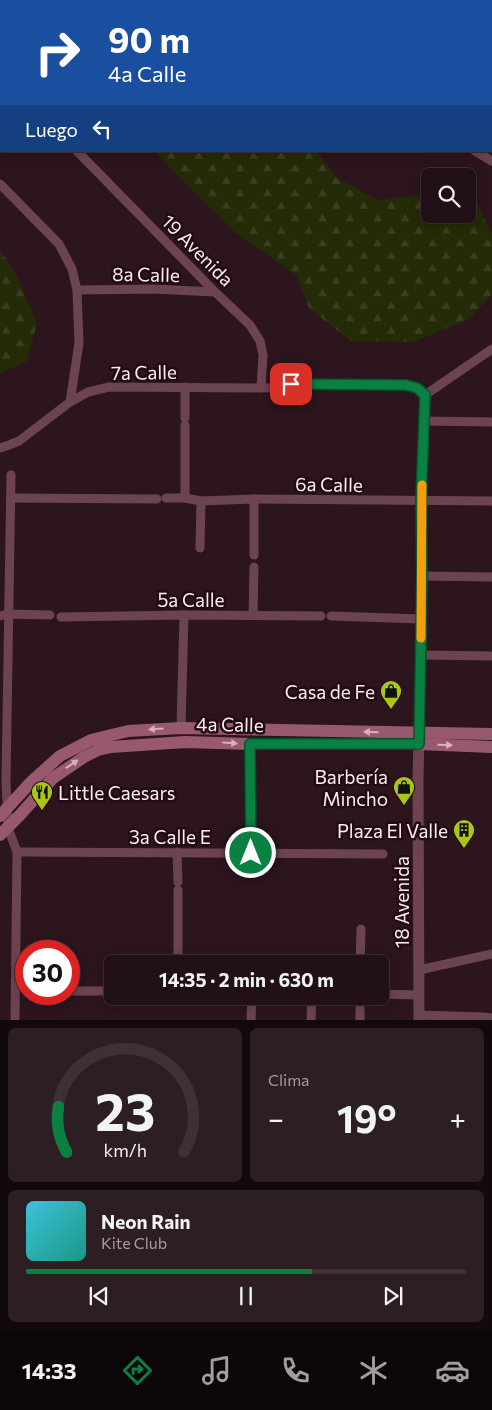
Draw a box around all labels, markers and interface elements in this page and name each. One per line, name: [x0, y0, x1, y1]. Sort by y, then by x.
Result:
text: 90 m: [108, 17, 190, 60]
icon: right: [25, 20, 90, 85]
text: 4a Calle: [108, 60, 186, 87]
icon: left: [88, 115, 116, 143]
text: Luego: [25, 118, 78, 141]
map controls: [421, 168, 476, 223]
button: search: [421, 168, 476, 223]
street label: 19 Avenida: [157, 209, 239, 291]
street label: 8a Calle: [112, 262, 180, 286]
street label: 7a Calle: [111, 360, 177, 384]
pin: [270, 363, 312, 405]
icon: arrive: [277, 370, 305, 398]
street label: 6a Calle: [295, 472, 363, 496]
street label: 5a Calle: [157, 588, 225, 611]
shop icon: Casa de Fe: [379, 679, 403, 710]
place label: Casa de Fe: [285, 680, 375, 703]
street label: 4a Calle: [196, 712, 264, 736]
one-way arrow: [148, 726, 164, 734]
one-way arrow: [362, 728, 378, 736]
one-way arrow: [222, 740, 238, 748]
one-way arrow: [437, 742, 453, 750]
one-way arrow: [65, 760, 79, 769]
place label: Barbería Mincho: [315, 765, 388, 810]
shop icon: Barbería Mincho: [392, 775, 416, 806]
restaurant icon: Little Caesars: [30, 780, 54, 811]
place label: Little Caesars: [58, 781, 175, 804]
building icon: Plaza El Valle: [452, 818, 476, 849]
place label: Plaza El Valle: [337, 819, 448, 842]
street label: 3a Calle E: [129, 825, 211, 848]
position arrow: [224, 826, 276, 878]
street label: 18 Avenida: [390, 856, 413, 948]
speed limit sign: 30: [15, 940, 80, 1005]
text: 14:35 · 2 min · 630 m: [159, 968, 334, 991]
text: Clima: [268, 1070, 309, 1089]
text: 23: [95, 1078, 155, 1142]
text: 19°: [337, 1094, 397, 1141]
text: −: [268, 1101, 284, 1135]
text: +: [450, 1101, 466, 1135]
text: km/h: [103, 1139, 147, 1161]
text: Neon Rain: [101, 1210, 191, 1233]
text: Kite Club: [101, 1233, 167, 1252]
icon: previous: [85, 1282, 113, 1310]
icon: pause: [232, 1282, 260, 1310]
icon: next: [379, 1282, 407, 1310]
icon: directions: [120, 1353, 155, 1388]
icon: music: [199, 1353, 234, 1388]
icon: phone: [278, 1353, 313, 1388]
icon: climate: [356, 1353, 391, 1388]
icon: car: [435, 1353, 470, 1388]
text: 14:33: [22, 1357, 77, 1384]

